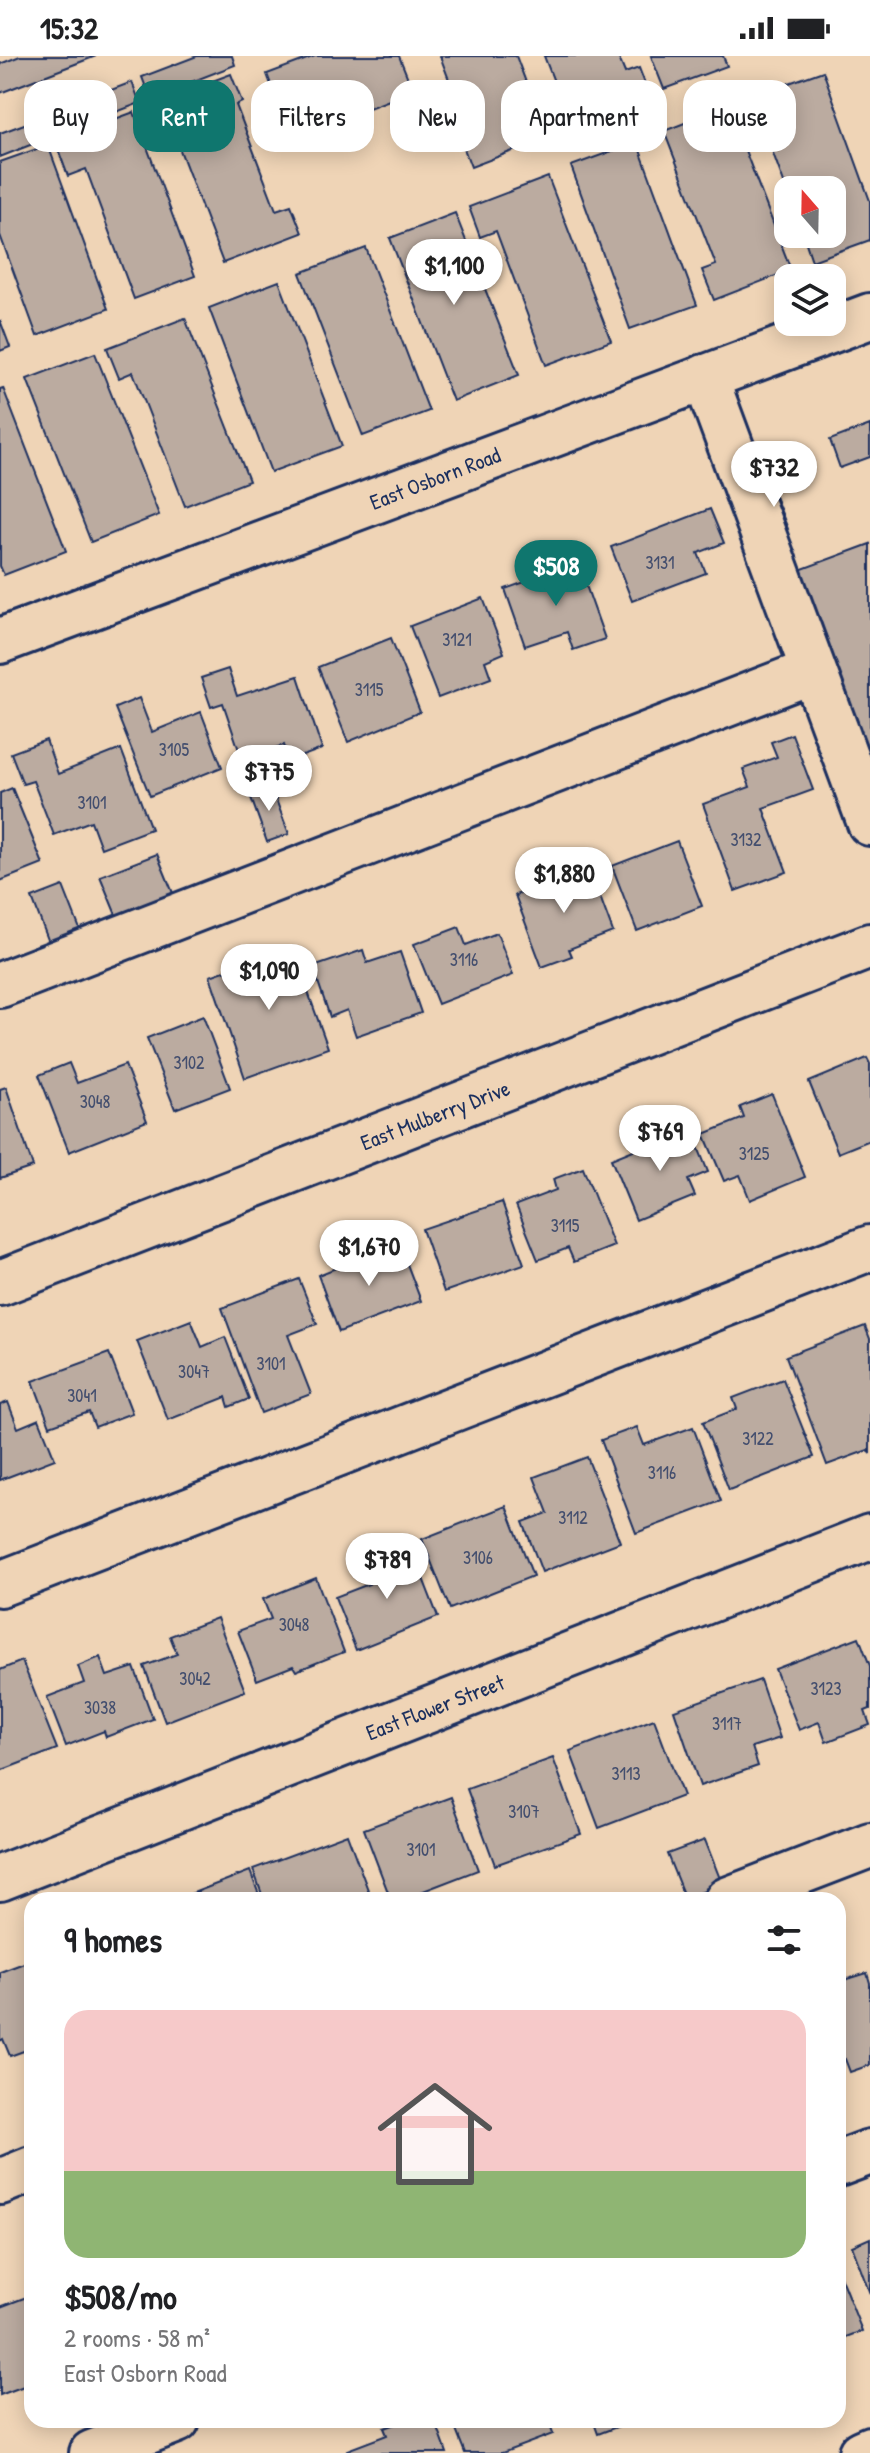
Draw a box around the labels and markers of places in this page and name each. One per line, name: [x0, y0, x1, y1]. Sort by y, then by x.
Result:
pin: $1,100: [389, 239, 519, 307]
pin: $732: [727, 441, 821, 509]
pin: $508: [509, 540, 603, 608]
pin: $775: [222, 745, 316, 813]
pin: $1,880: [499, 847, 629, 915]
pin: $1,090: [204, 944, 334, 1012]
pin: $769: [613, 1105, 707, 1173]
pin: $1,670: [304, 1220, 434, 1288]
pin: $789: [340, 1533, 434, 1601]

